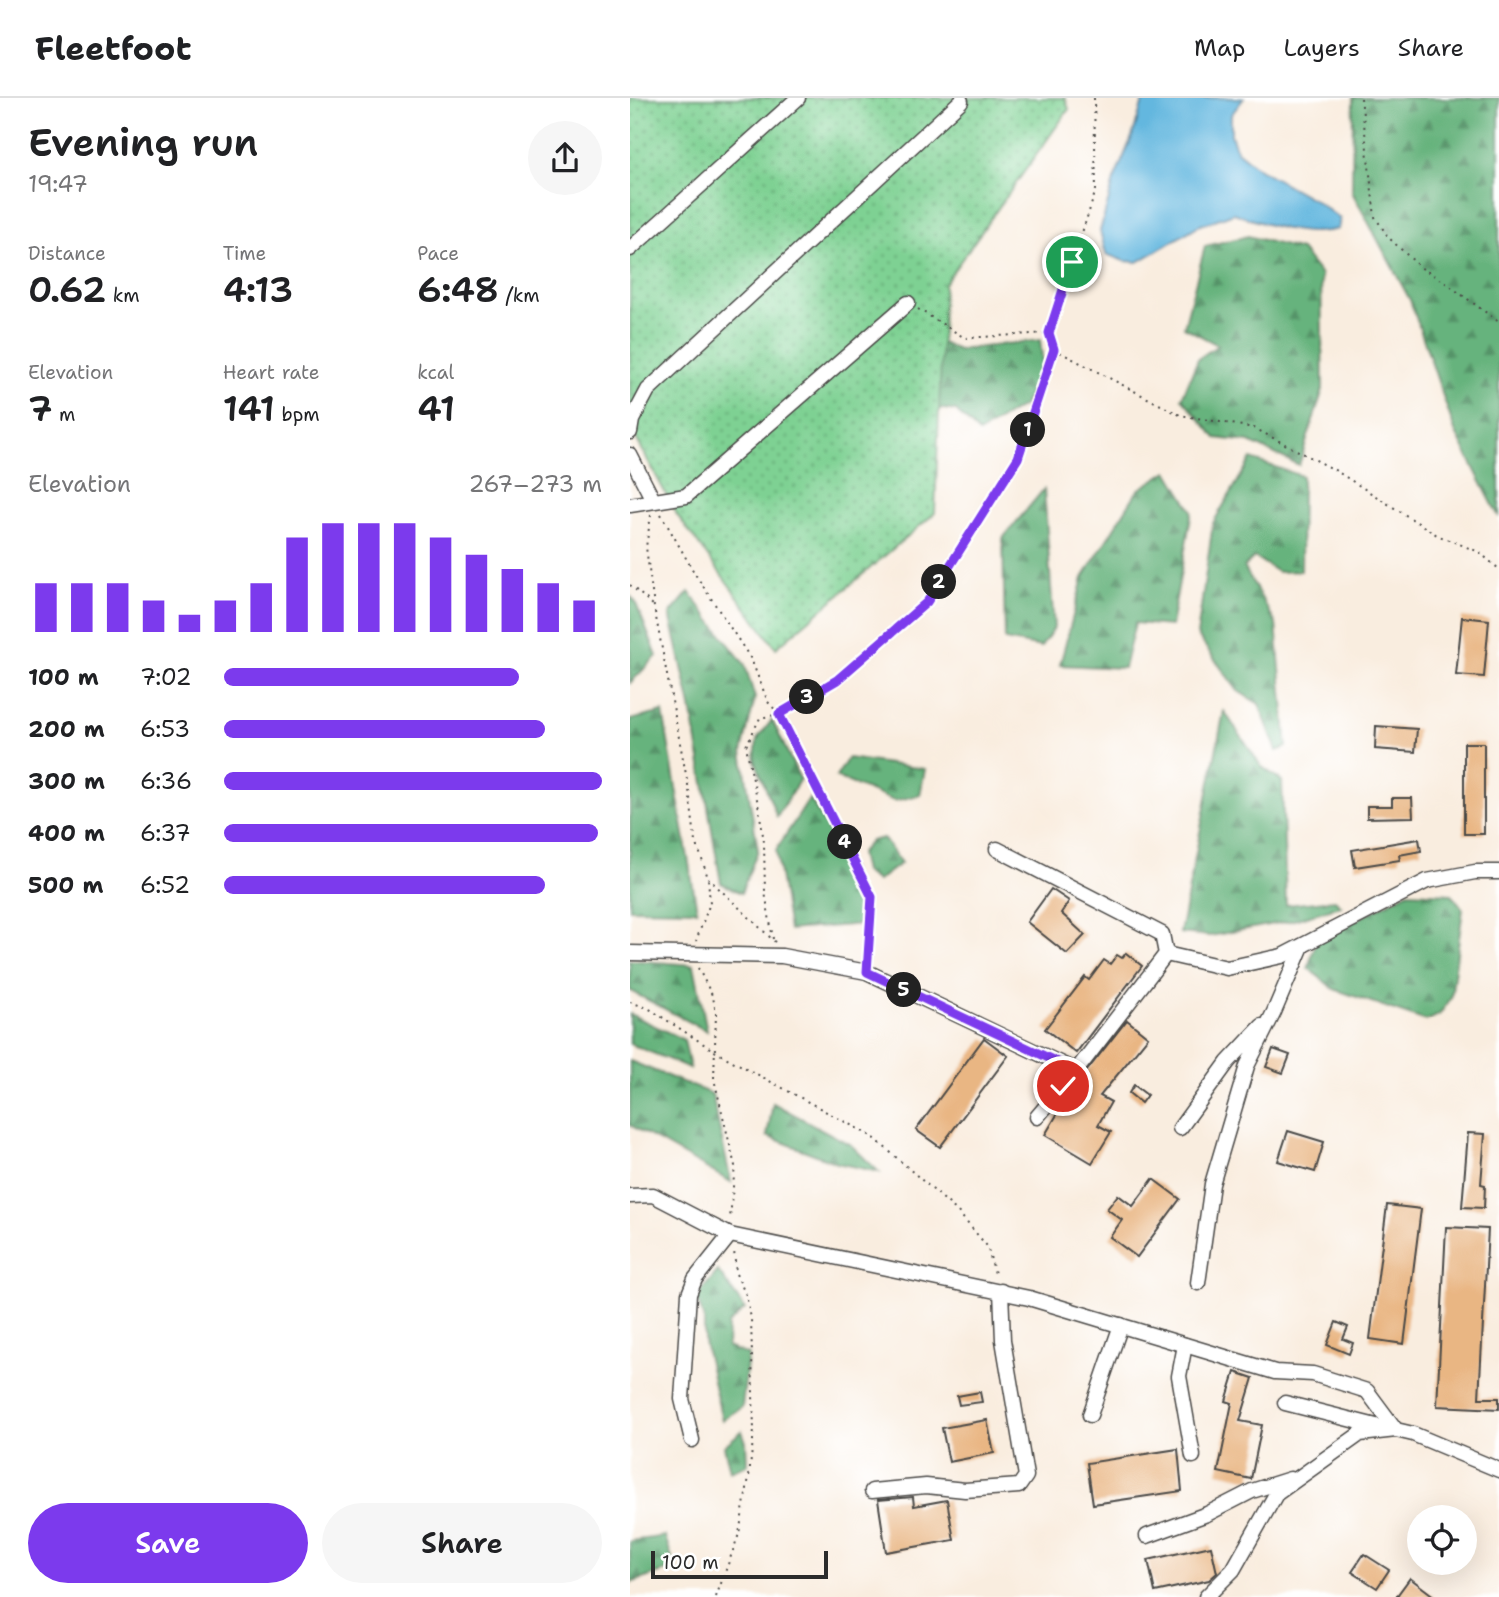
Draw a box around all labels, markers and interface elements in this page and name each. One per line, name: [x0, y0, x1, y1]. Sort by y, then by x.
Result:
text: Fleetfoot: [35, 26, 192, 71]
text: Map: [1194, 32, 1245, 64]
text: Layers: [1283, 32, 1360, 64]
text: Share: [1398, 32, 1464, 64]
text: Evening run: [28, 117, 258, 168]
button: share: [528, 121, 602, 195]
text: 19:47: [28, 169, 88, 199]
pin: [1042, 232, 1102, 292]
text: Distance: [28, 241, 106, 266]
text: Time: [223, 241, 266, 266]
text: Pace: [417, 241, 459, 266]
icon: arrive: [1053, 243, 1091, 281]
text: 0.62: [28, 266, 106, 313]
text: 4:13: [223, 266, 293, 313]
text: 6:48: [417, 266, 499, 313]
text: km: [106, 283, 140, 308]
text: /km: [499, 283, 540, 308]
text: Elevation: [28, 360, 113, 385]
text: Heart rate: [223, 360, 319, 385]
text: kcal: [417, 360, 454, 385]
text: 7: [28, 385, 53, 432]
text: 141: [223, 385, 275, 432]
text: 41: [417, 385, 455, 432]
text: m: [53, 402, 75, 427]
text: bpm: [275, 402, 320, 427]
pin: 1: [1010, 412, 1046, 448]
text: 1: [1023, 417, 1032, 442]
text: Elevation: [28, 469, 131, 499]
text: 267–273 m: [468, 469, 602, 499]
pin: 2: [922, 564, 956, 600]
text: 2: [932, 569, 945, 594]
text: 100 m: [28, 662, 99, 692]
text: 7:02: [140, 662, 192, 692]
pin: 3: [790, 680, 824, 714]
text: 3: [800, 684, 813, 709]
text: 200 m: [28, 714, 105, 744]
text: 6:53: [140, 714, 190, 744]
text: 300 m: [28, 766, 105, 796]
text: 6:36: [140, 766, 192, 796]
text: 400 m: [28, 818, 105, 848]
text: 6:37: [140, 818, 191, 848]
pin: 4: [828, 824, 862, 860]
text: 4: [838, 829, 851, 854]
text: 500 m: [28, 870, 103, 900]
text: 6:52: [140, 870, 190, 900]
pin: 5: [886, 972, 922, 1008]
text: 5: [898, 977, 909, 1002]
pin: [1033, 1056, 1093, 1116]
icon: check: [1044, 1067, 1082, 1105]
button: Save: [28, 1503, 308, 1583]
button: Share: [322, 1503, 602, 1583]
map controls: [1407, 1505, 1477, 1575]
button: locate: [1407, 1505, 1477, 1575]
scale bar: [651, 1548, 828, 1580]
text: 100 m: [662, 1550, 719, 1575]

